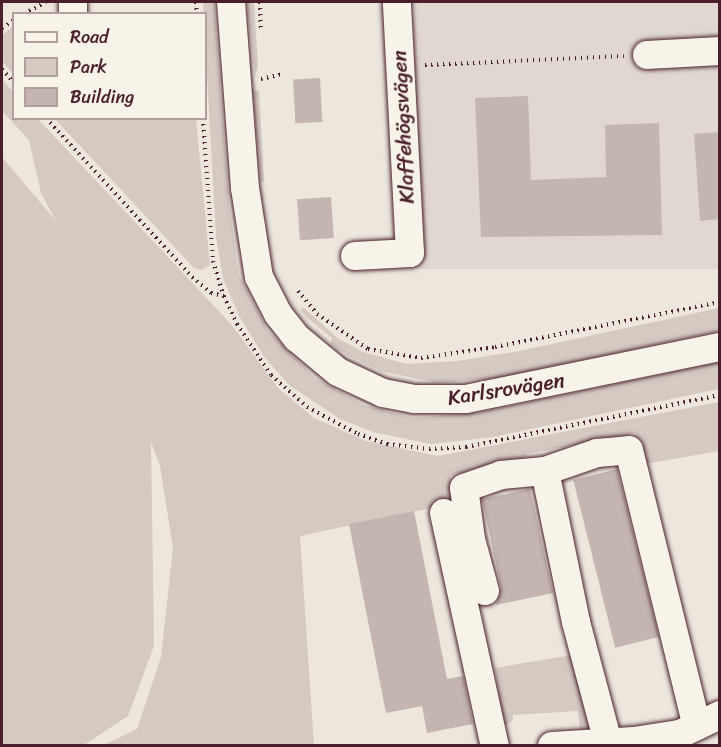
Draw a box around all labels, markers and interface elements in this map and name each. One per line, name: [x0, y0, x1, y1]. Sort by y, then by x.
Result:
legend: [12, 12, 207, 120]
text: Road: [70, 21, 109, 53]
street label: Klaffehögsvägen: [386, 50, 420, 204]
text: Park: [70, 51, 107, 83]
text: Building: [70, 81, 134, 113]
street label: Karlsrovägen: [446, 367, 566, 411]

